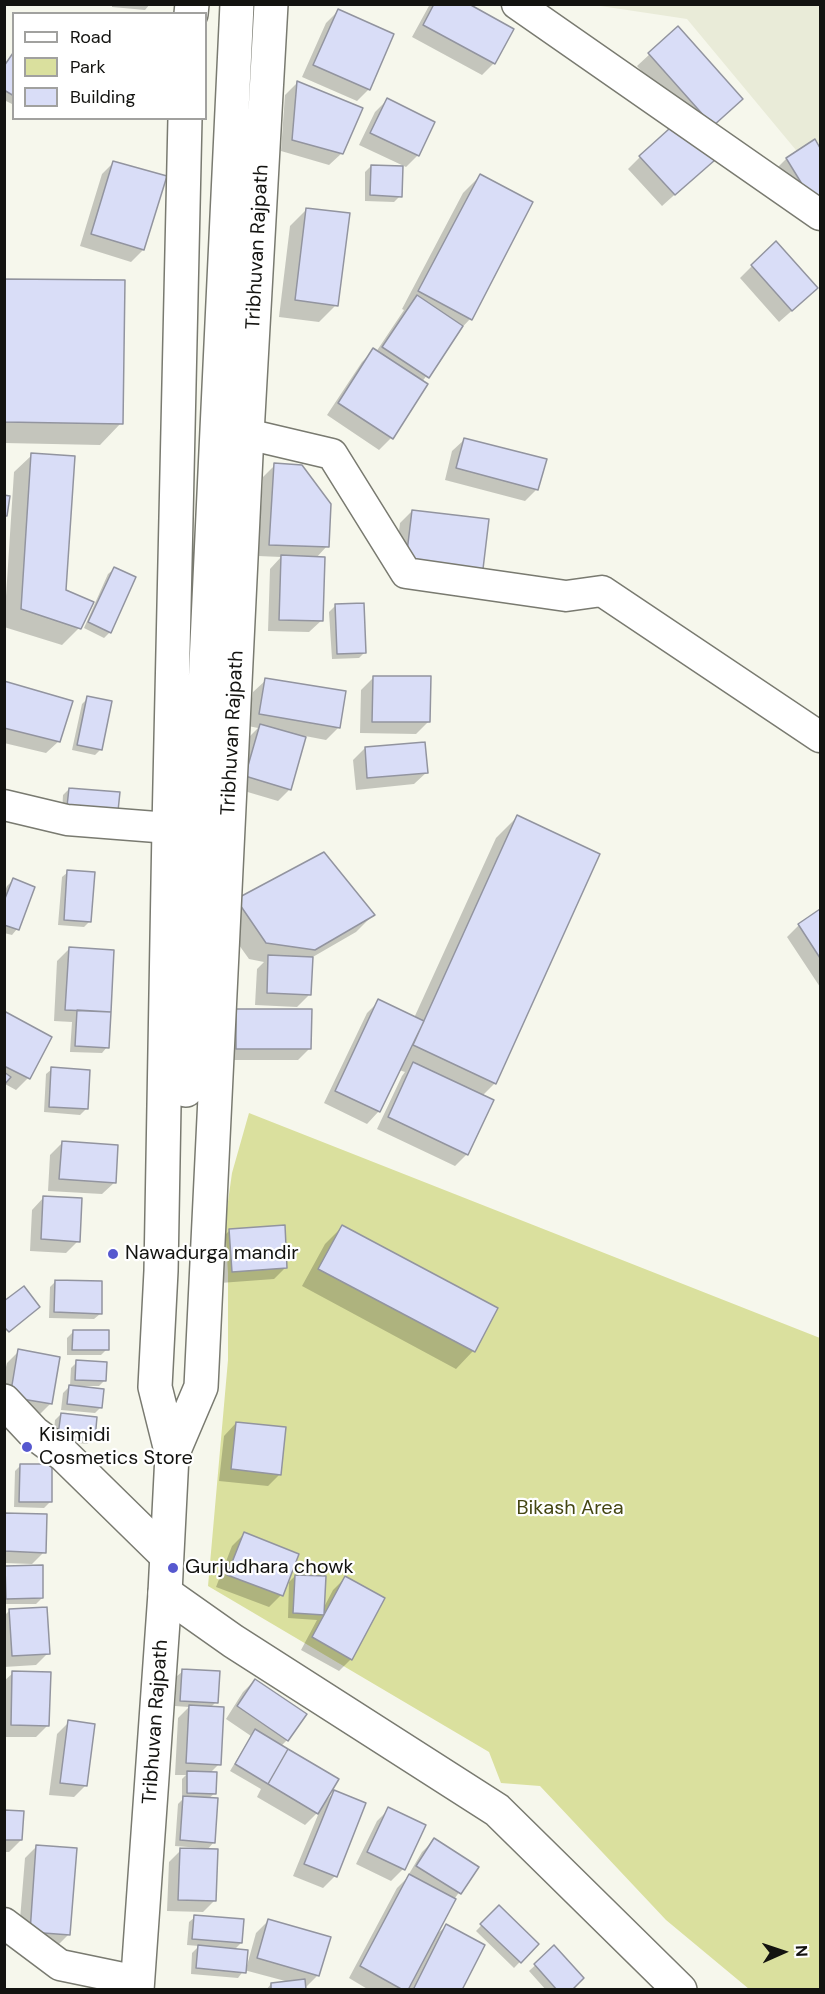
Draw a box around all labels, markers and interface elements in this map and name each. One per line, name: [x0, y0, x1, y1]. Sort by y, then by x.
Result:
legend: [12, 12, 207, 120]
text: Road: [70, 25, 112, 49]
text: Park: [70, 55, 106, 79]
text: Building: [70, 85, 135, 109]
street label: Tribhuvan Rajpath: [242, 164, 274, 330]
street label: Tribhuvan Rajpath: [217, 650, 249, 816]
place label: Nawadurga mandir: [125, 1242, 299, 1266]
marker: Nawadurga mandir: [106, 1247, 120, 1261]
place label: Kisimidi Cosmetics Store: [39, 1424, 193, 1471]
marker: Kisimidi Cosmetics Store: [20, 1440, 34, 1454]
park label: Bikash Area: [516, 1497, 624, 1521]
place label: Gurjudhara chowk: [185, 1556, 354, 1580]
marker: Gurjudhara chowk: [166, 1561, 180, 1575]
street label: Tribhuvan Rajpath: [138, 1639, 174, 1805]
north arrow: [753, 1922, 813, 1982]
text: N: [791, 1945, 812, 1957]

